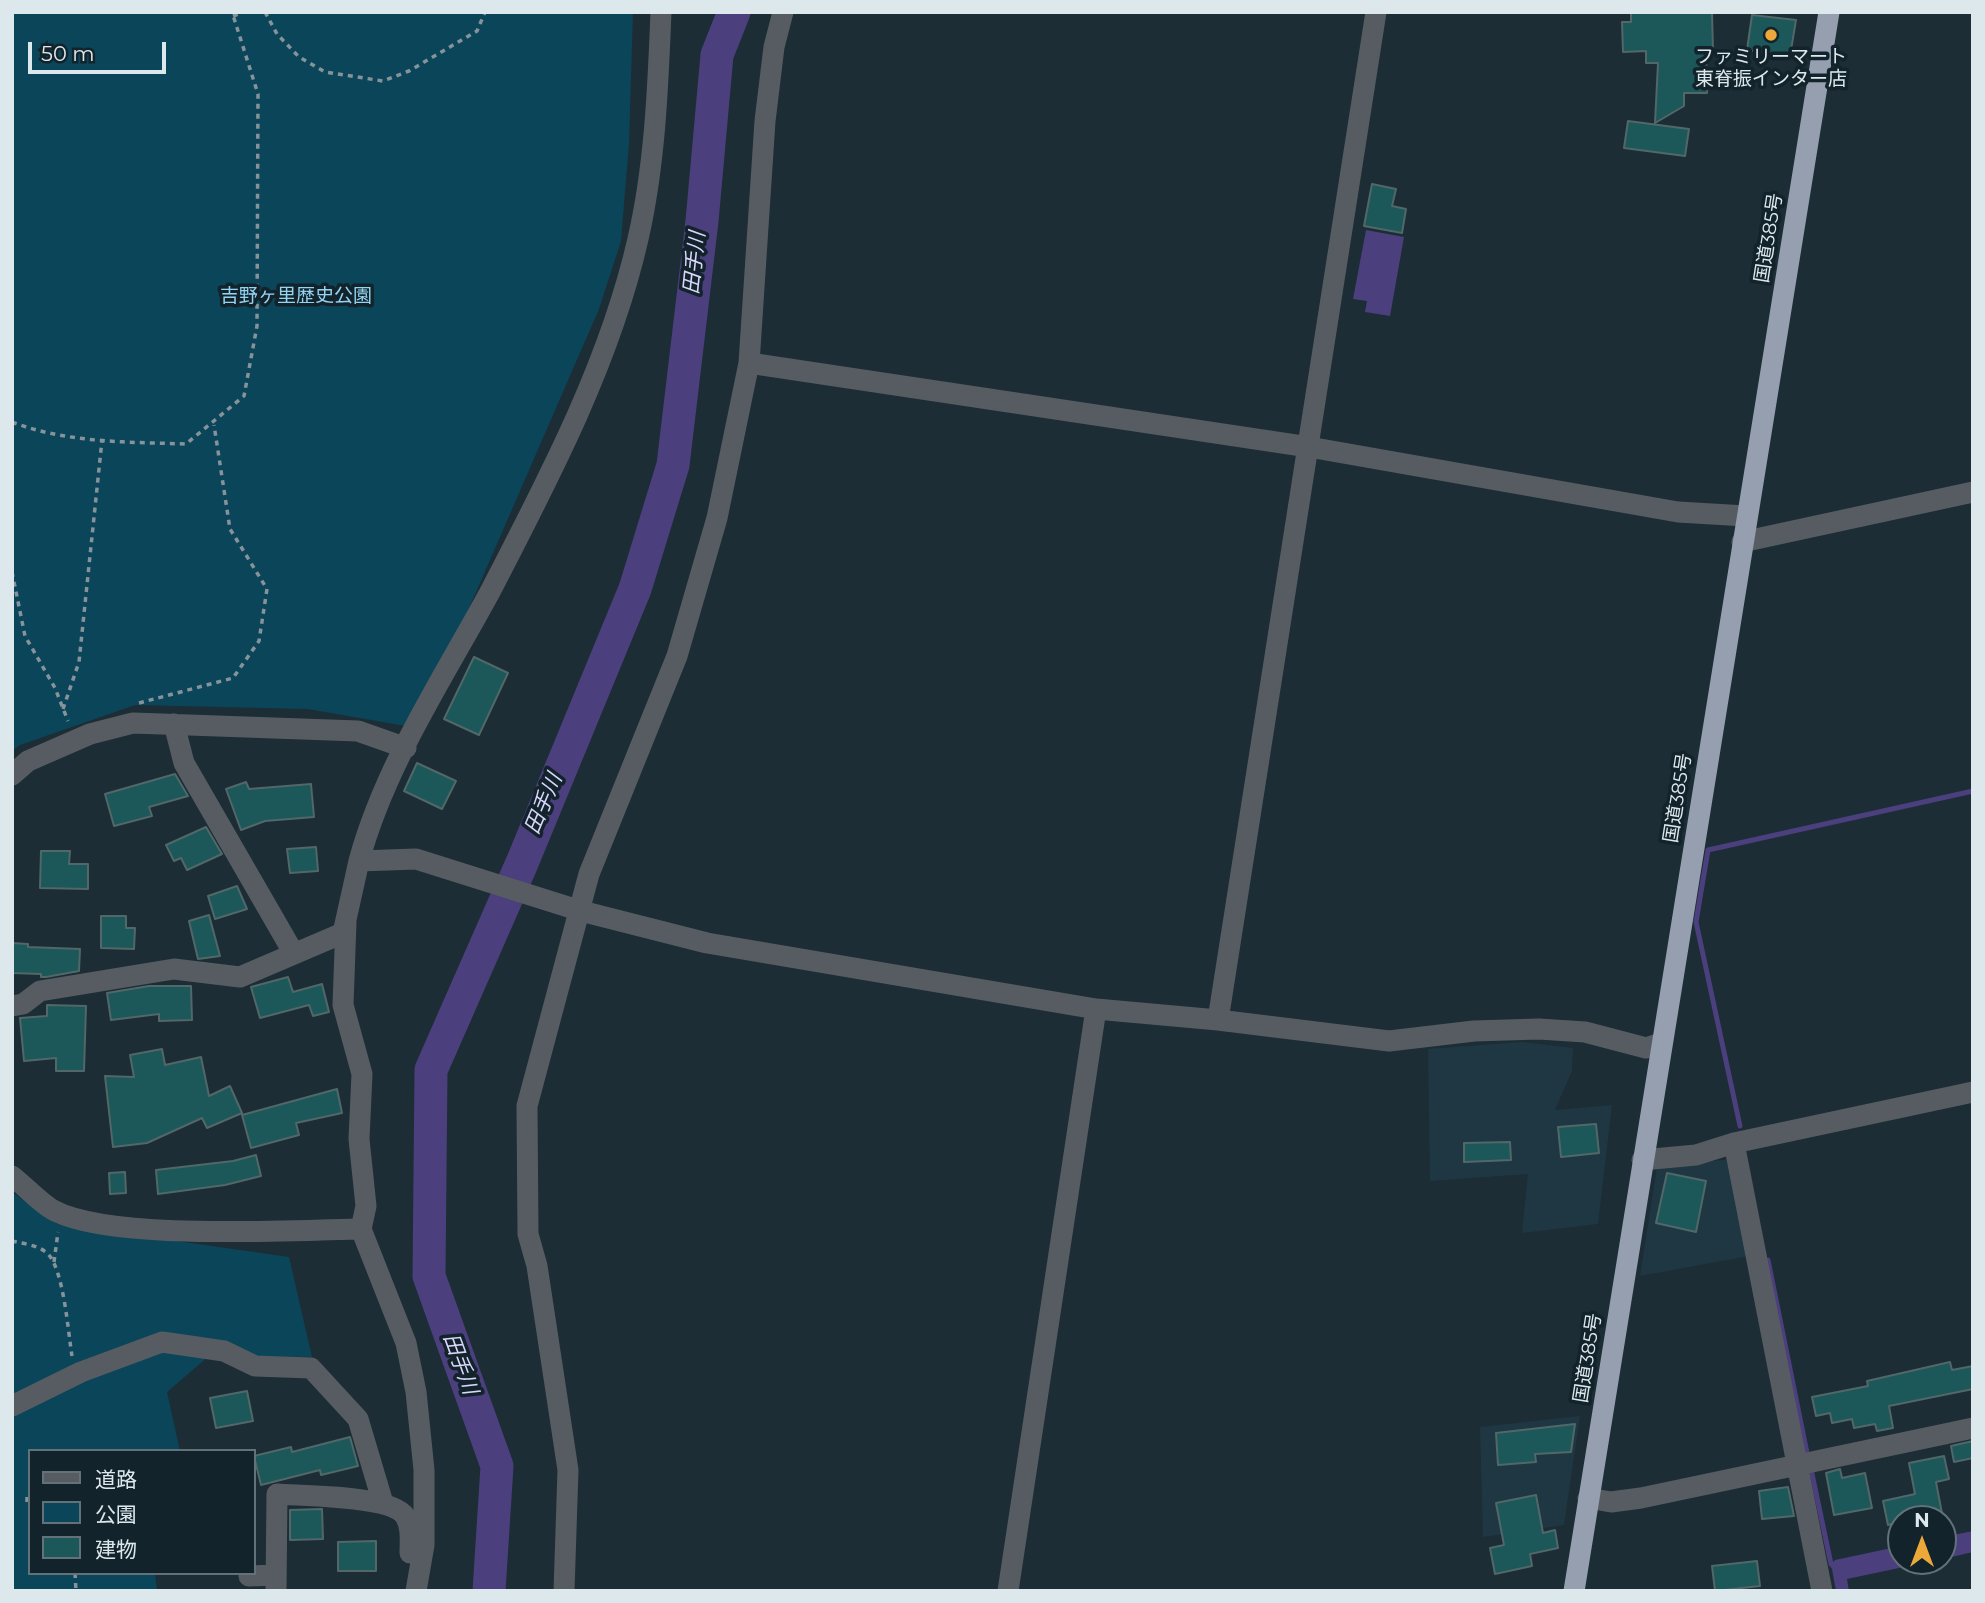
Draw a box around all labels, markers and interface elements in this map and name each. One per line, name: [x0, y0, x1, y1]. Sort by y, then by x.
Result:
marker: ファミリーマート 東脊振インター店: [1763, 27, 1779, 43]
scale bar: [32, 28, 170, 72]
text: 50 m: [41, 41, 95, 66]
place label: ファミリーマート 東脊振インター店: [1695, 46, 1847, 90]
street label: 国道385号: [1751, 191, 1787, 285]
water label: 田手川: [679, 230, 711, 296]
park label: 吉野ヶ里歴史公園: [220, 285, 372, 307]
street label: 国道385号: [1660, 751, 1696, 845]
water label: 田手川: [520, 770, 568, 838]
street label: 国道385号: [1570, 1311, 1606, 1405]
water label: 田手川: [437, 1330, 483, 1398]
legend: [28, 1449, 256, 1575]
text: 道路: [95, 1467, 137, 1492]
text: 公園: [95, 1502, 137, 1527]
north arrow: [1887, 1505, 1957, 1575]
text: N: [1914, 1509, 1930, 1532]
text: 建物: [95, 1537, 137, 1562]

